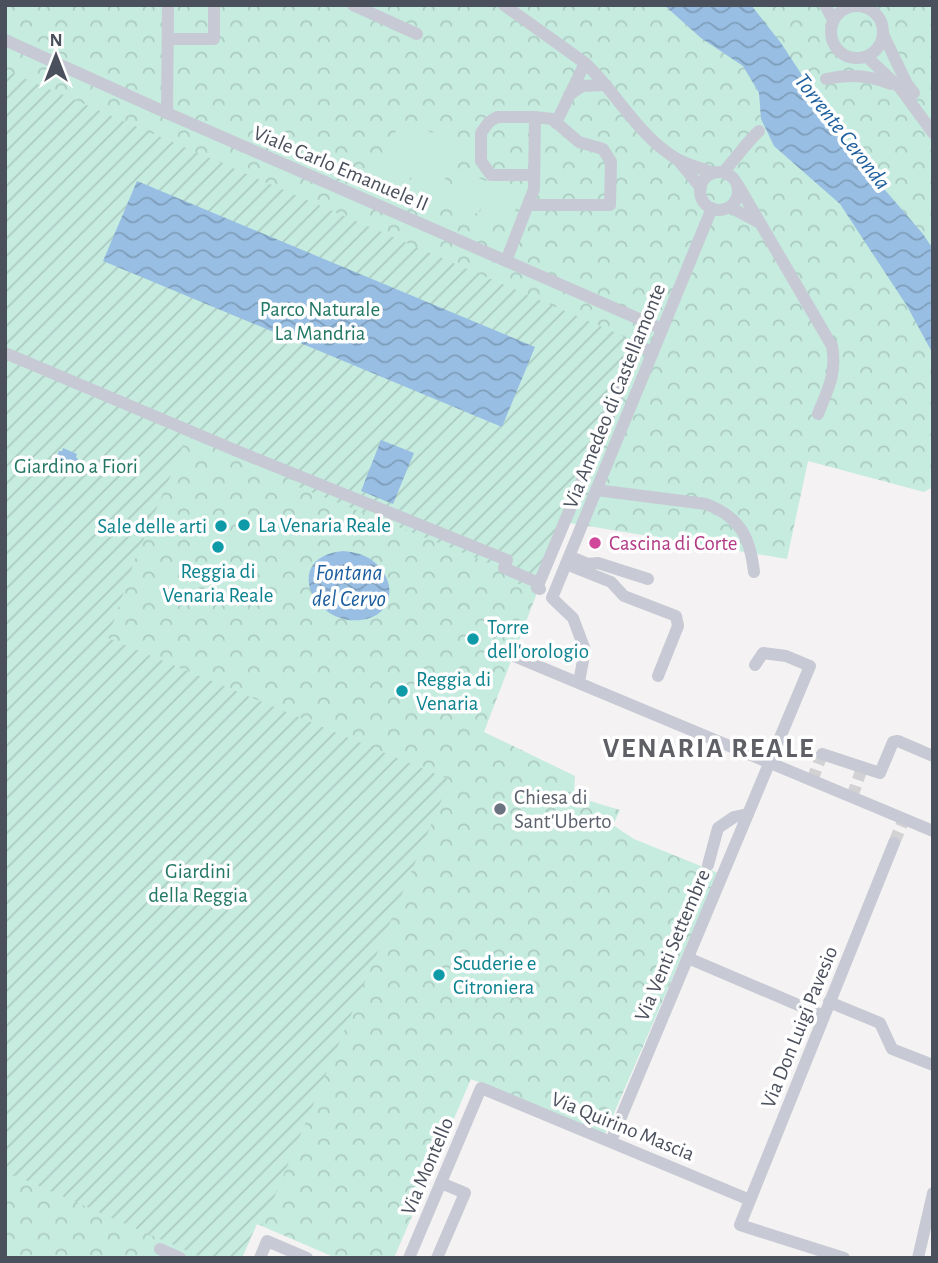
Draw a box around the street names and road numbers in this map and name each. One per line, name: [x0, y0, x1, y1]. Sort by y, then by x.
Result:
street label: Viale Carlo Emanuele II: [250, 122, 431, 215]
street label: Via Amedeo di Castellamonte: [560, 281, 669, 512]
street label: Via Venti Settembre: [631, 866, 714, 1024]
street label: Via Don Luigi Pavesio: [757, 943, 842, 1111]
street label: Via Quirino Mascia: [548, 1088, 698, 1165]
street label: Via Montello: [397, 1114, 457, 1218]

